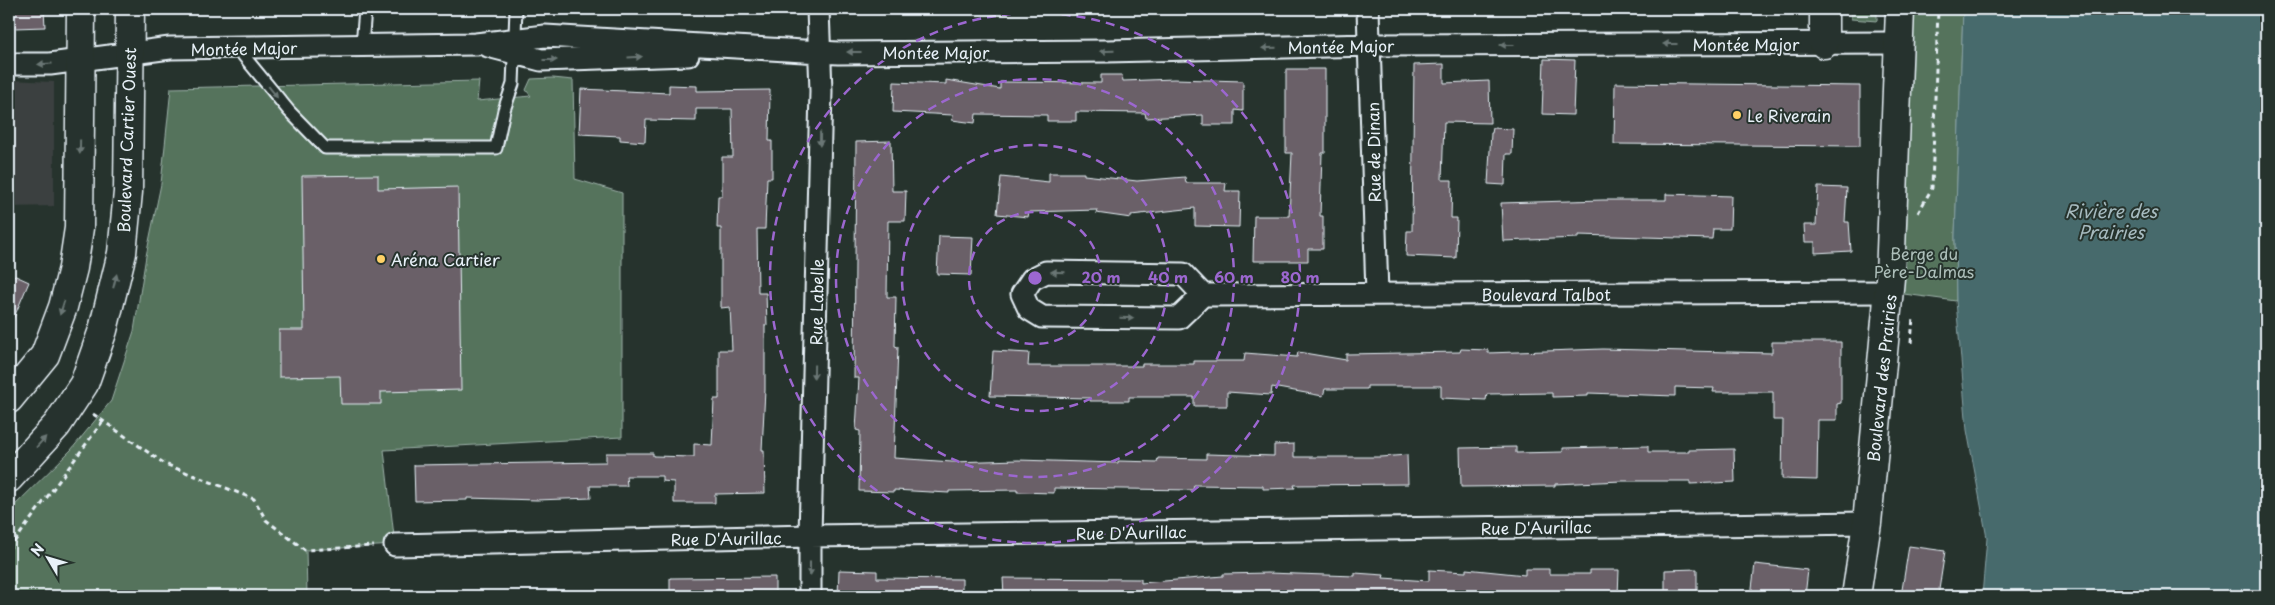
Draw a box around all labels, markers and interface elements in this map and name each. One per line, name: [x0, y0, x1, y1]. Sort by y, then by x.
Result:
street label: Montée Major: [1693, 32, 1800, 56]
street label: Montée Major: [1287, 33, 1395, 59]
street label: Montée Major: [190, 35, 298, 61]
street label: Montée Major: [883, 40, 990, 64]
one-way arrow: [1662, 40, 1678, 48]
one-way arrow: [1499, 41, 1515, 49]
one-way arrow: [1261, 44, 1277, 52]
street label: Boulevard Cartier Ouest: [111, 47, 141, 233]
one-way arrow: [1098, 47, 1114, 55]
one-way arrow: [845, 48, 861, 56]
one-way arrow: [627, 53, 643, 61]
one-way arrow: [542, 56, 558, 64]
one-way arrow: [37, 60, 53, 68]
one-way arrow: [268, 85, 279, 98]
street label: Rue de Dinan: [1360, 102, 1386, 202]
place label: Le Riverain: [1747, 103, 1831, 127]
marker: Le Riverain: [1731, 109, 1743, 121]
one-way arrow: [816, 132, 824, 148]
one-way arrow: [76, 139, 84, 155]
water label: Rivière des Prairies: [2065, 197, 2159, 245]
park label: Berge du Père-Dalmas: [1874, 241, 1974, 283]
place label: Aréna Cartier: [391, 247, 500, 271]
marker: Aréna Cartier: [375, 253, 387, 265]
street label: Rue Labelle: [803, 258, 829, 346]
text: 20 m: [1082, 265, 1120, 288]
text: 40 m: [1148, 265, 1188, 288]
text: 60 m: [1214, 265, 1254, 288]
text: 80 m: [1280, 265, 1320, 288]
one-way arrow: [1050, 268, 1066, 276]
centre of rings: [1026, 269, 1044, 287]
one-way arrow: [111, 273, 119, 288]
street label: Boulevard Talbot: [1481, 282, 1611, 306]
street label: Boulevard des Prairies: [1860, 293, 1902, 463]
one-way arrow: [58, 300, 66, 315]
one-way arrow: [1119, 314, 1135, 322]
one-way arrow: [810, 364, 818, 380]
one-way arrow: [36, 436, 47, 449]
street label: Rue D'Aurillac: [1480, 514, 1592, 540]
street label: Rue D'Aurillac: [1075, 519, 1187, 545]
street label: Rue D'Aurillac: [670, 525, 782, 551]
north arrow: [22, 532, 72, 582]
text: N: [26, 539, 49, 561]
one-way arrow: [806, 562, 814, 578]

